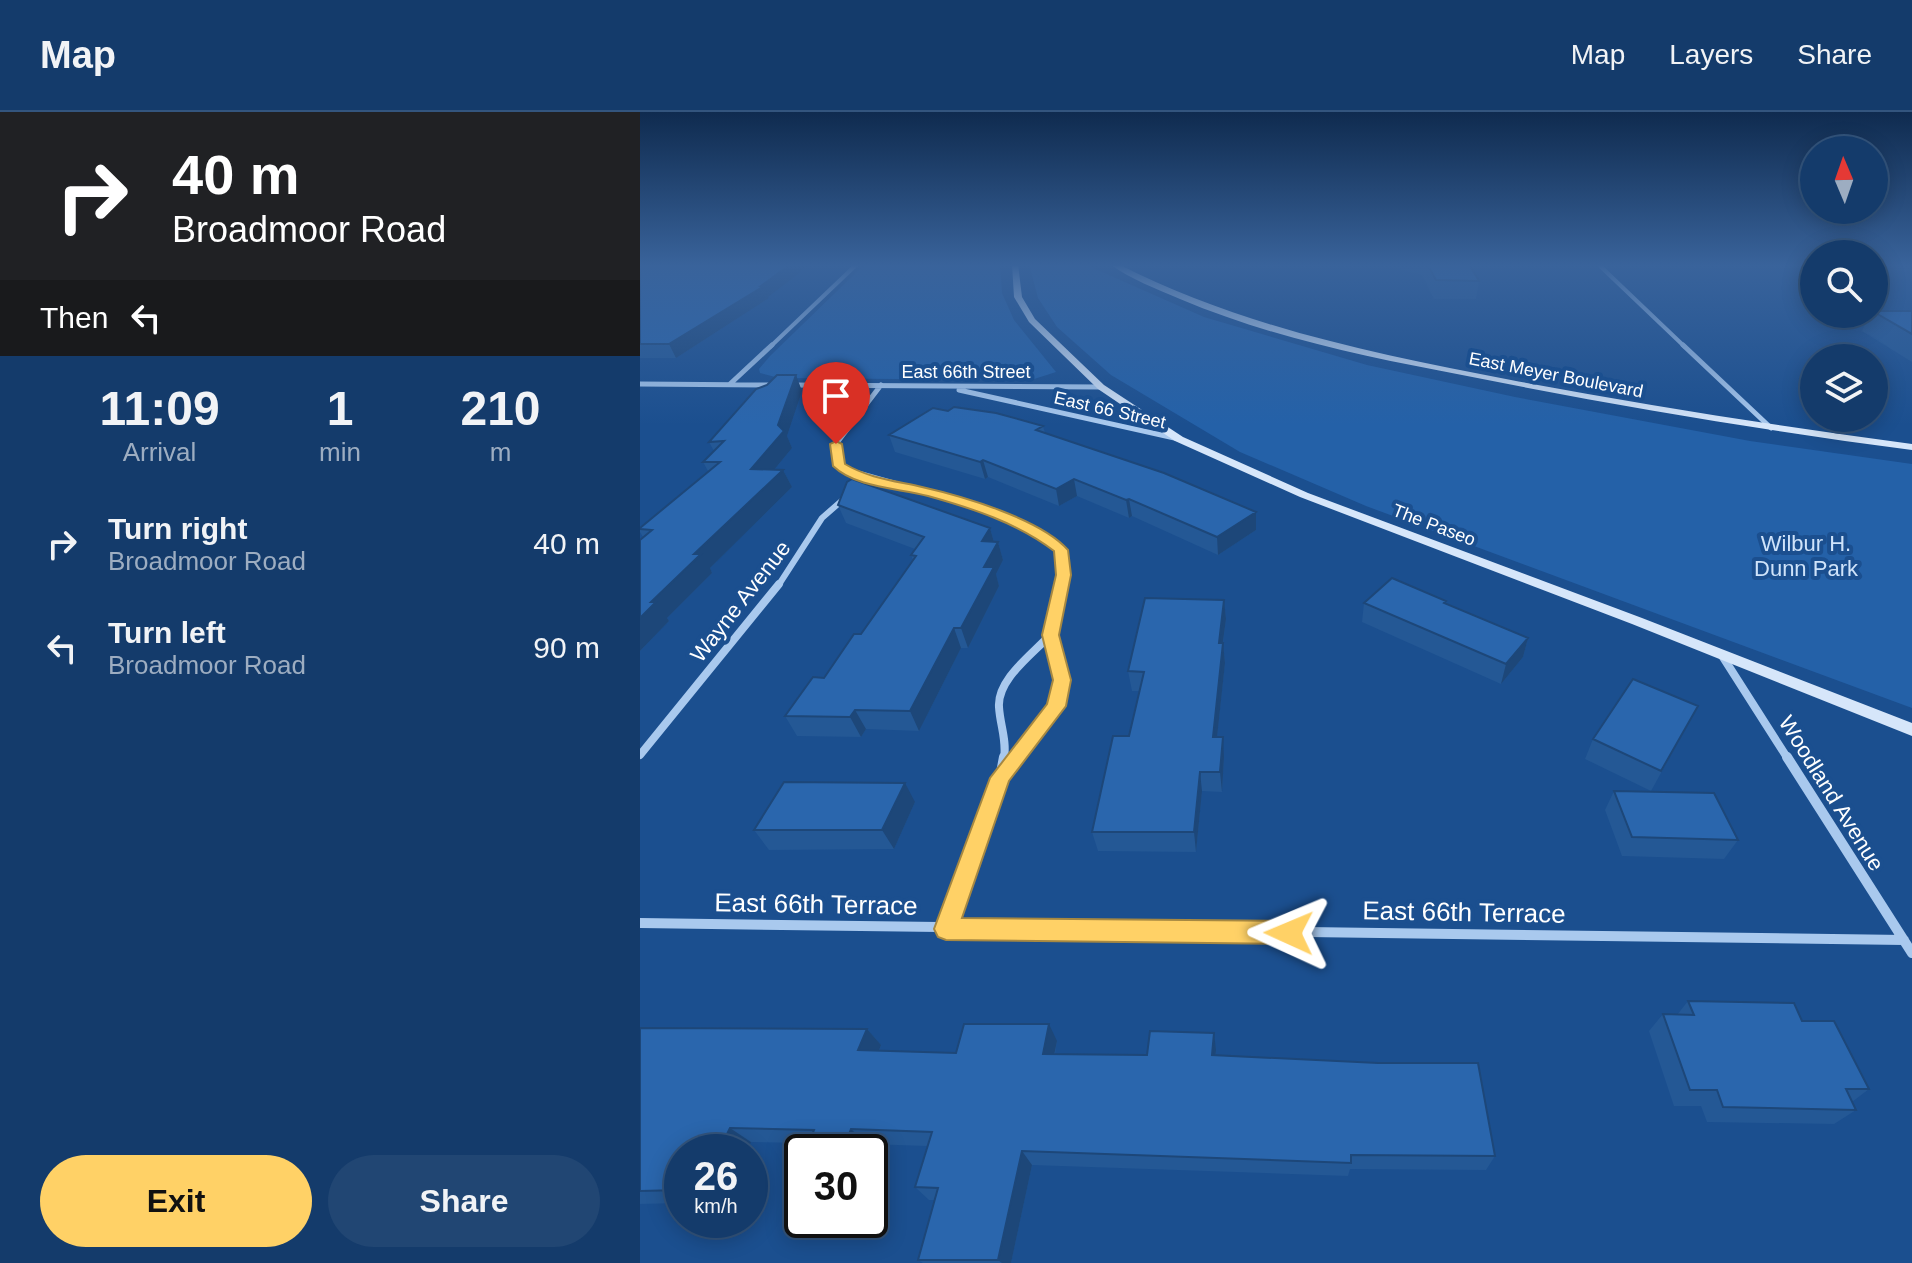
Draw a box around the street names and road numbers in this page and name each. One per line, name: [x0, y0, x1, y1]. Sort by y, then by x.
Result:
street label: East Meyer Boulevard: [1467, 348, 1645, 402]
street label: East 66th Street: [901, 362, 1031, 382]
street label: East 66 Street: [1052, 387, 1168, 433]
street label: The Paseo: [1390, 500, 1478, 550]
street label: Wayne Avenue: [685, 536, 795, 667]
street label: Woodland Avenue: [1774, 711, 1889, 875]
street label: East 66th Terrace: [714, 887, 918, 921]
street label: East 66th Terrace: [1362, 895, 1566, 929]

